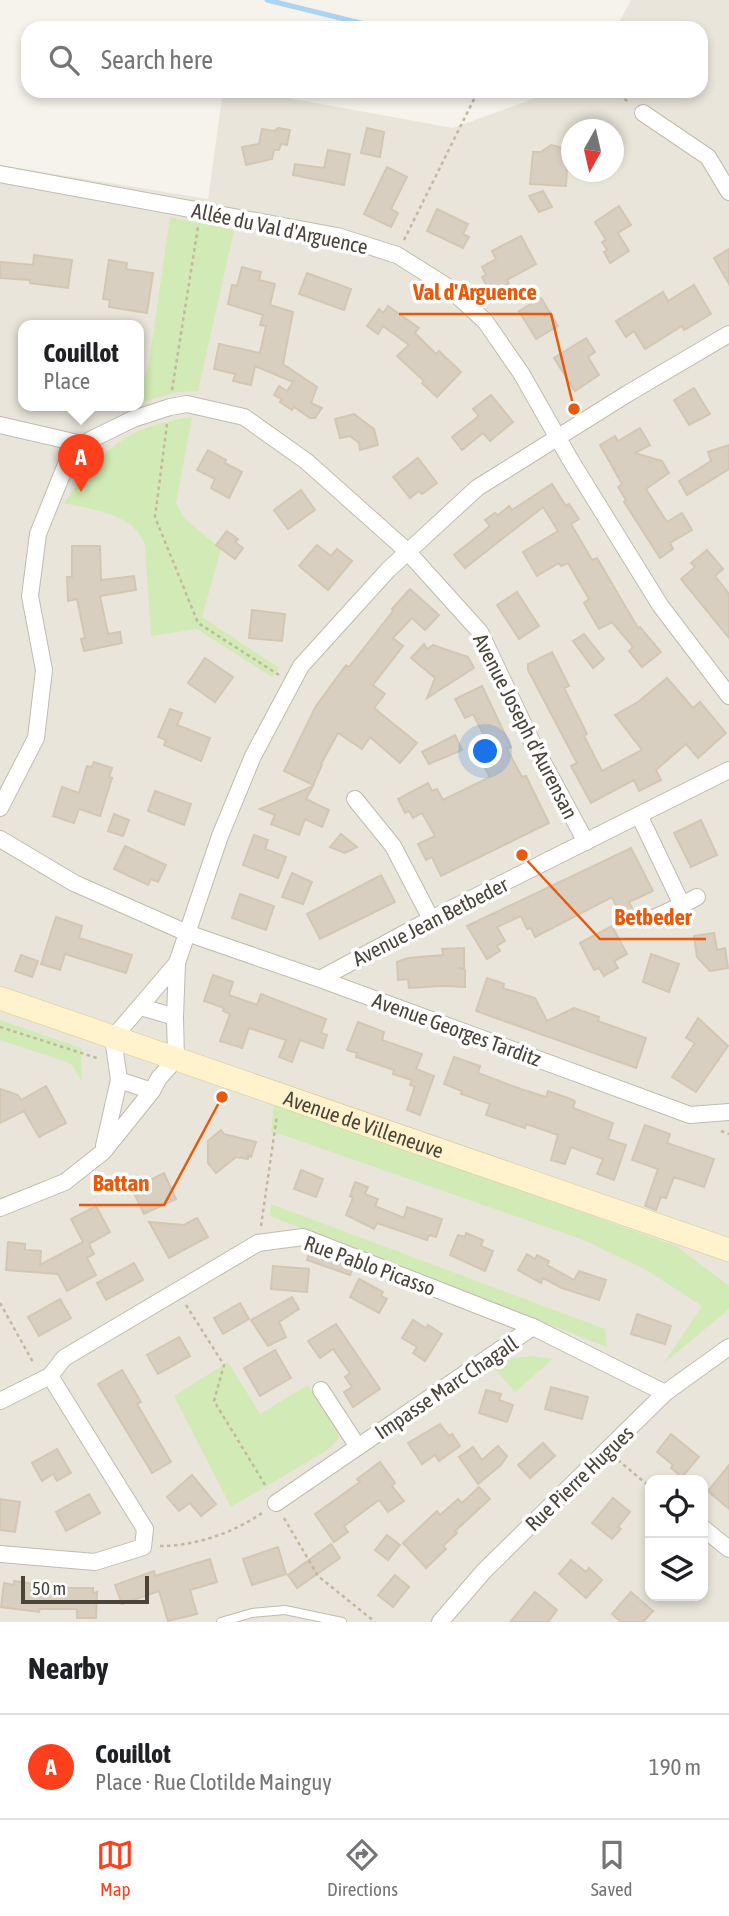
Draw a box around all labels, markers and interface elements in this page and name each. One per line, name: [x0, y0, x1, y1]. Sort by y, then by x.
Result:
search box: [21, 21, 708, 98]
icon: search: [45, 41, 83, 79]
text: Search here: [101, 45, 213, 75]
north arrow: [561, 119, 624, 182]
street label: Allée du Val d'Arguence: [190, 198, 370, 258]
callout: Val d'Arguence: [399, 270, 551, 314]
text: Val d'Arguence: [412, 279, 537, 305]
popup: [18, 320, 144, 411]
text: Couillot: [43, 338, 119, 368]
text: Place: [43, 368, 90, 394]
pin: A: [58, 434, 104, 492]
street label: Avenue Joseph d'Aurensan: [469, 629, 583, 823]
your location: [468, 734, 502, 768]
street label: Avenue Jean Betbeder: [349, 871, 512, 970]
callout: Betbeder: [600, 895, 706, 939]
text: Betbeder: [614, 904, 693, 930]
street label: Avenue Georges Tarditz: [369, 987, 545, 1071]
street label: Avenue de Villeneuve: [281, 1085, 447, 1162]
callout: Battan: [79, 1161, 164, 1205]
text: Battan: [93, 1170, 149, 1196]
street label: Rue Pablo Picasso: [301, 1230, 439, 1300]
street label: Impasse Marc Chagall: [370, 1330, 522, 1444]
street label: Rue Pierre Hugues: [520, 1421, 638, 1535]
map controls: [645, 1475, 708, 1601]
button: locate: [645, 1475, 708, 1538]
button: layers: [645, 1538, 708, 1601]
scale bar: [21, 1573, 149, 1605]
text: 50 m: [32, 1577, 66, 1599]
text: Nearby: [28, 1651, 108, 1685]
text: Couillot: [95, 1739, 171, 1769]
text: A: [45, 1754, 57, 1780]
text: 190 m: [649, 1754, 701, 1780]
text: Place · Rue Clotilde Mainguy: [95, 1769, 332, 1795]
tab: Map: [96, 1836, 134, 1900]
tab: Directions: [327, 1836, 398, 1900]
tab: Saved: [591, 1836, 633, 1900]

